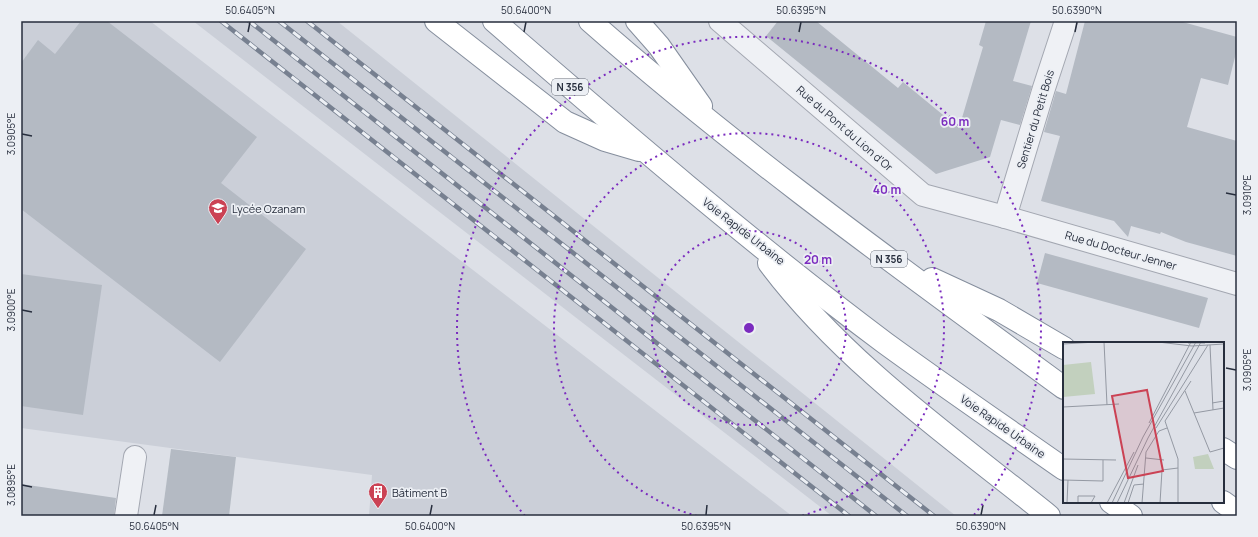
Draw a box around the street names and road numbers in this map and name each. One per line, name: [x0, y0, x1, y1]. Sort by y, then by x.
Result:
street label: Sentier du Petit Bois: [1013, 68, 1057, 170]
road number: N 356: [552, 79, 588, 95]
street label: Rue du Pont du Lion d'Or: [794, 82, 896, 174]
street label: Voie Rapide Urbaine: [700, 194, 789, 268]
street label: Rue du Docteur Jenner: [1063, 227, 1179, 273]
road number: N 356: [871, 251, 907, 267]
street label: Voie Rapide Urbaine: [957, 391, 1049, 461]

